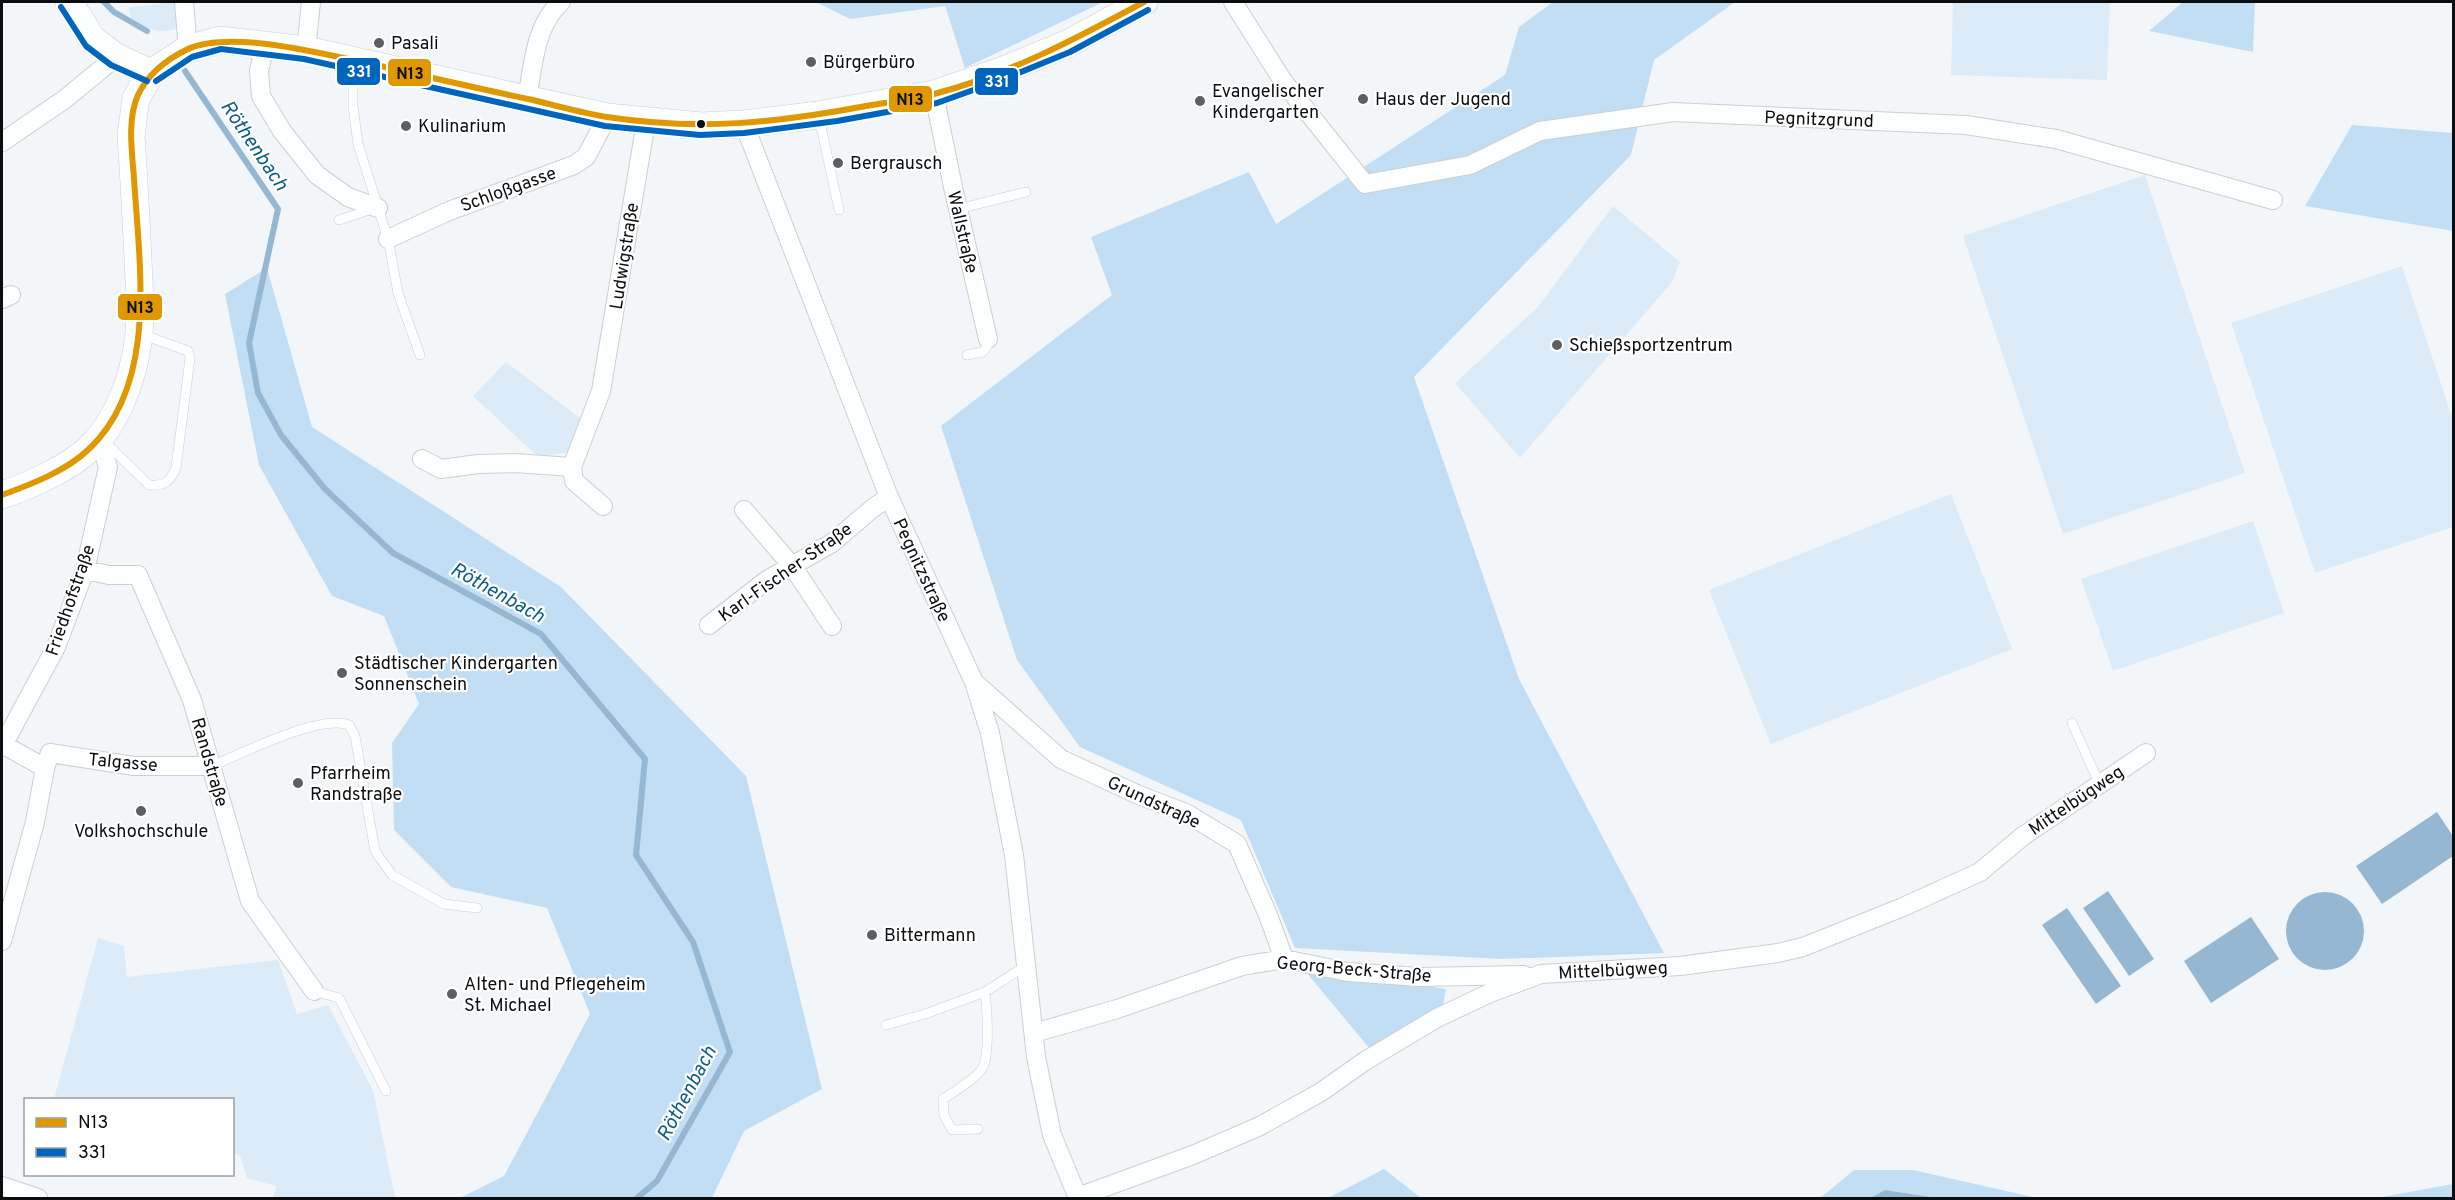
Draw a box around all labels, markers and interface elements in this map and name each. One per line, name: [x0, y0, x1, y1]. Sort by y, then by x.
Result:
place label: Pasali: [391, 33, 438, 56]
marker: Pasali: [372, 36, 386, 50]
place label: Bürgerbüro: [823, 52, 915, 75]
marker: Bürgerbüro: [804, 55, 818, 69]
line badge: 331: [336, 57, 381, 86]
line badge: N13: [387, 58, 432, 87]
text: 331: [346, 63, 372, 83]
text: N13: [396, 65, 424, 85]
line badge: 331: [974, 67, 1019, 96]
text: 331: [984, 73, 1010, 93]
place label: Evangelischer Kindergarten: [1212, 81, 1324, 125]
line badge: N13: [888, 85, 933, 113]
place label: Haus der Jugend: [1375, 89, 1511, 112]
text: N13: [896, 91, 924, 111]
marker: Haus der Jugend: [1356, 92, 1370, 106]
marker: Evangelischer Kindergarten: [1193, 94, 1207, 108]
water label: Röthenbach: [214, 96, 293, 197]
street label: Pegnitzgrund: [1764, 107, 1874, 134]
place label: Kulinarium: [418, 116, 506, 139]
unlabelled marker: [695, 118, 707, 130]
marker: Kulinarium: [399, 119, 413, 133]
place label: Bergrausch: [850, 153, 942, 176]
marker: Bergrausch: [831, 156, 845, 170]
street label: Schloßgasse: [457, 162, 560, 218]
street label: Wallstraße: [941, 189, 982, 276]
street label: Ludwigstraße: [606, 201, 645, 311]
line badge: N13: [117, 293, 163, 321]
text: N13: [126, 299, 154, 319]
place label: Schießsportzentrum: [1569, 335, 1733, 358]
marker: Schießsportzentrum: [1550, 338, 1564, 352]
street label: Pegnitzstraße: [887, 515, 955, 626]
street label: Karl-Fischer-Straße: [714, 518, 857, 628]
street label: Friedhofstraße: [42, 542, 101, 659]
water label: Röthenbach: [445, 557, 549, 630]
place label: Städtischer Kindergarten Sonnenschein: [354, 653, 558, 697]
marker: Städtischer Kindergarten Sonnenschein: [335, 666, 349, 680]
street label: Randstraße: [185, 715, 232, 810]
street label: Talgasse: [87, 749, 159, 778]
street label: Mittelbügweg: [2025, 761, 2129, 841]
place label: Pfarrheim Randstraße: [310, 763, 402, 807]
street label: Grundstraße: [1103, 772, 1204, 835]
marker: Pfarrheim Randstraße: [291, 776, 305, 790]
marker: Volkshochschule: [134, 804, 148, 818]
place label: Volkshochschule: [74, 821, 208, 844]
place label: Bittermann: [884, 925, 976, 948]
marker: Bittermann: [865, 928, 879, 942]
street label: Georg-Beck-Straße: [1275, 952, 1432, 989]
street label: Mittelbügweg: [1558, 957, 1669, 986]
place label: Alten- und Pflegeheim St. Michael: [464, 974, 646, 1018]
marker: Alten- und Pflegeheim St. Michael: [445, 987, 459, 1001]
water label: Röthenbach: [652, 1042, 724, 1146]
legend: [24, 1098, 234, 1176]
text: N13: [78, 1112, 108, 1135]
text: 331: [78, 1142, 106, 1165]

